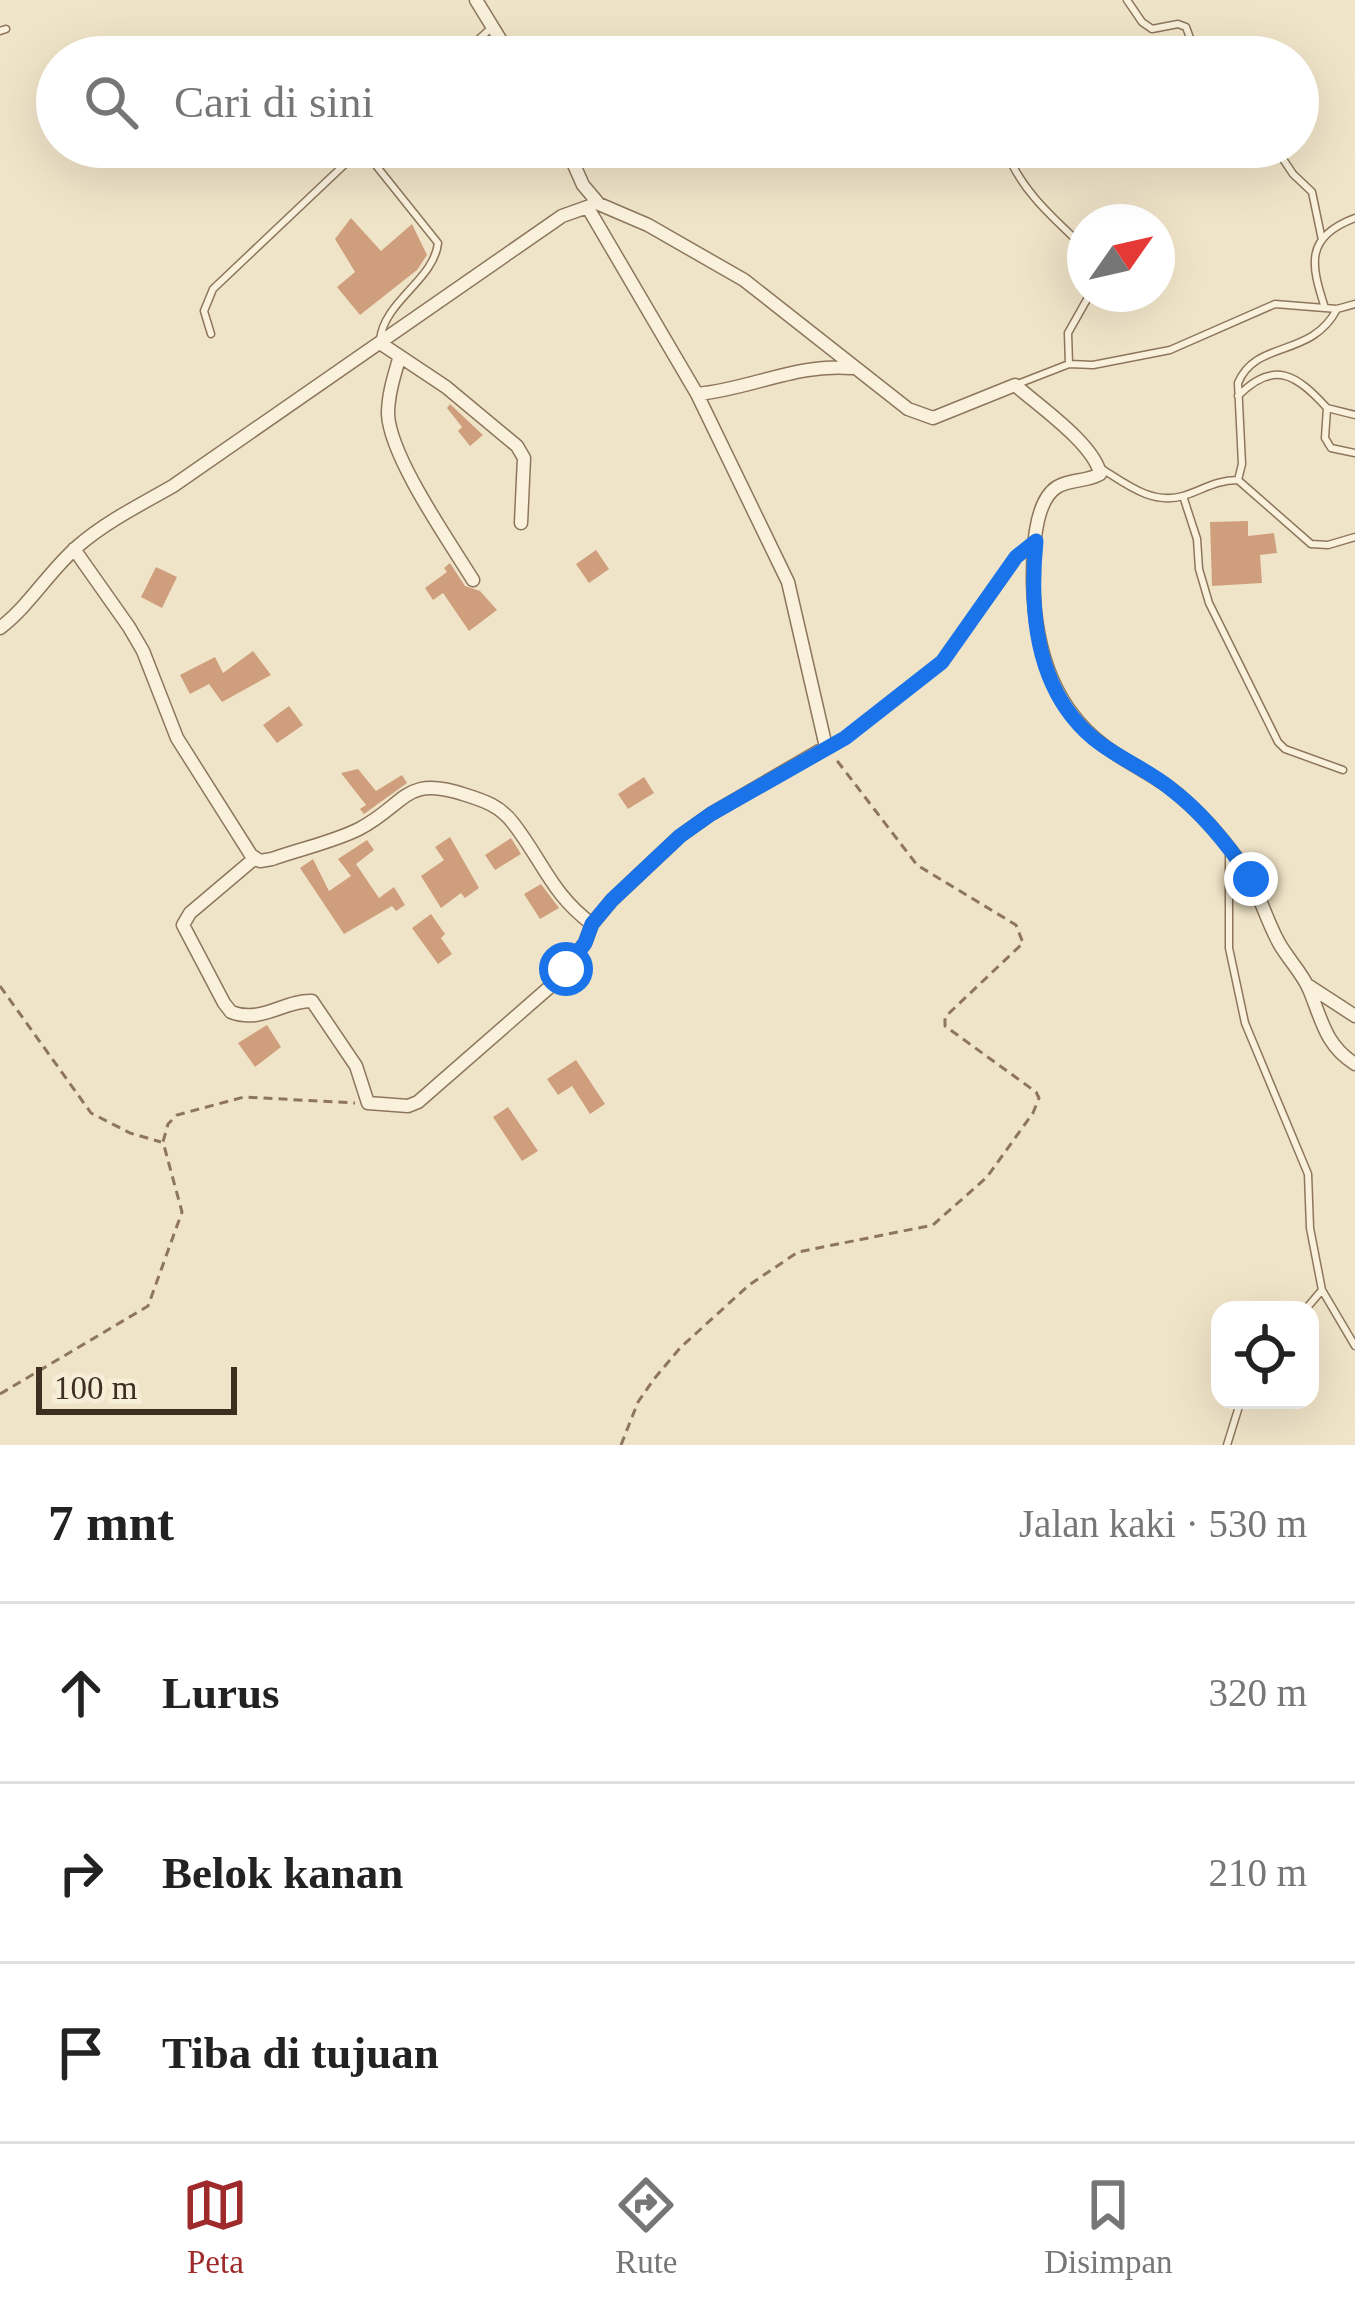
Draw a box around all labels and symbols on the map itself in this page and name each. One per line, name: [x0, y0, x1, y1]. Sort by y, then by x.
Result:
north arrow: [1067, 204, 1175, 312]
route end: [1224, 852, 1278, 906]
route start: [539, 942, 593, 996]
scale bar: [36, 1361, 237, 1414]

